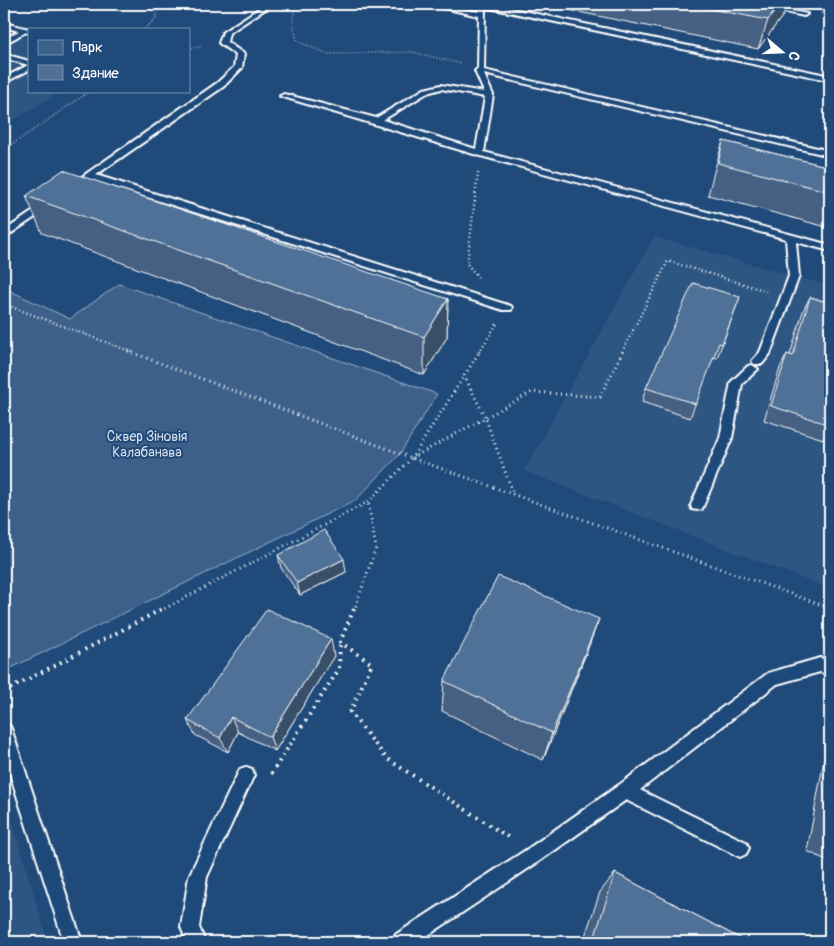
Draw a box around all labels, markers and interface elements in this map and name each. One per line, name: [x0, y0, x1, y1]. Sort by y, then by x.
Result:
legend: [28, 28, 190, 92]
north arrow: [756, 28, 806, 78]
text: Парк: [72, 38, 103, 57]
text: С: [784, 49, 803, 63]
text: Здание: [72, 64, 119, 83]
park label: Сквер Зіновія Калабанава: [107, 428, 187, 461]

